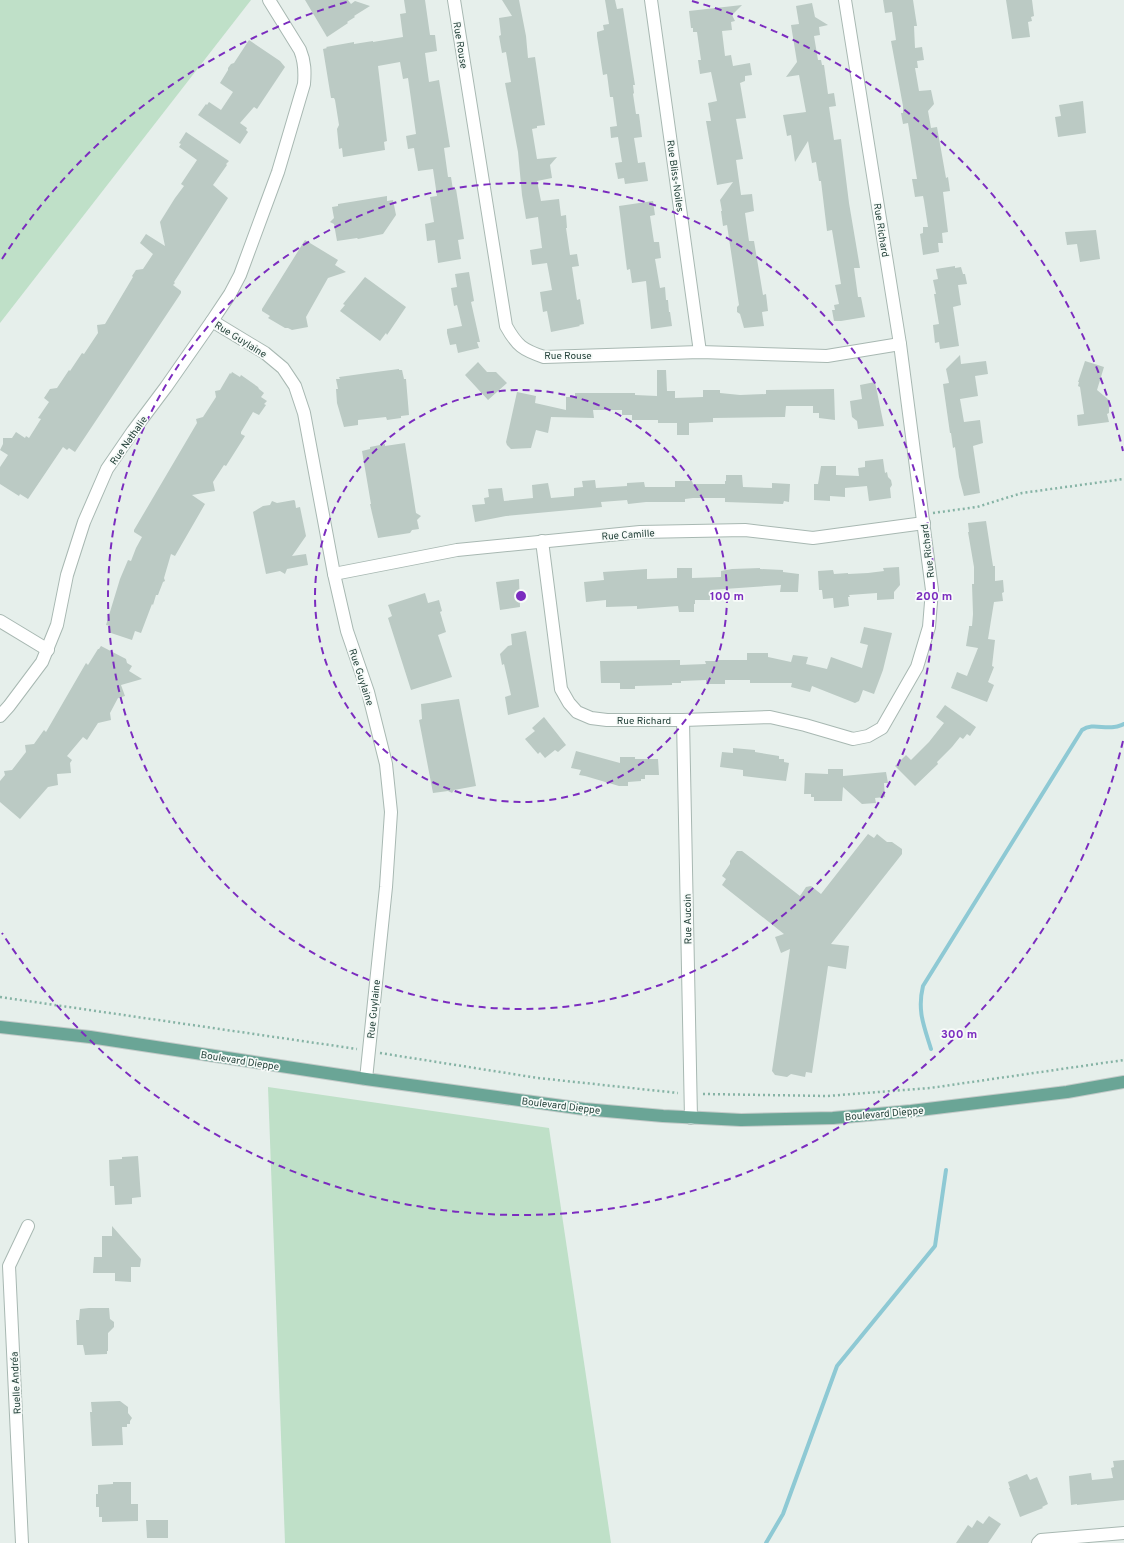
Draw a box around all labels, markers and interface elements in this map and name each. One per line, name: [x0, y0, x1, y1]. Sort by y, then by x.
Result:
street label: Rue Rouse: [449, 21, 470, 70]
street label: Rue Bliss-Noiles: [663, 139, 686, 213]
street label: Rue Richard: [870, 202, 891, 258]
street label: Rue Guylaine: [212, 319, 269, 361]
street label: Rue Rouse: [544, 350, 592, 363]
street label: Rue Nathalie: [108, 414, 151, 468]
street label: Rue Richard: [919, 523, 938, 579]
street label: Rue Camille: [601, 527, 655, 544]
centre of rings: [514, 589, 528, 603]
text: 100 m: [710, 589, 744, 605]
text: 200 m: [916, 589, 952, 605]
street label: Rue Guylaine: [345, 647, 376, 708]
street label: Rue Richard: [617, 715, 671, 728]
street label: Rue Aucoin: [682, 894, 695, 944]
street label: Rue Guylaine: [365, 979, 384, 1039]
text: 300 m: [941, 1027, 977, 1043]
street label: Boulevard Dieppe: [200, 1049, 280, 1074]
street label: Boulevard Dieppe: [521, 1095, 601, 1118]
street label: Boulevard Dieppe: [844, 1105, 924, 1124]
street label: Ruelle Andréa: [8, 1351, 25, 1414]

